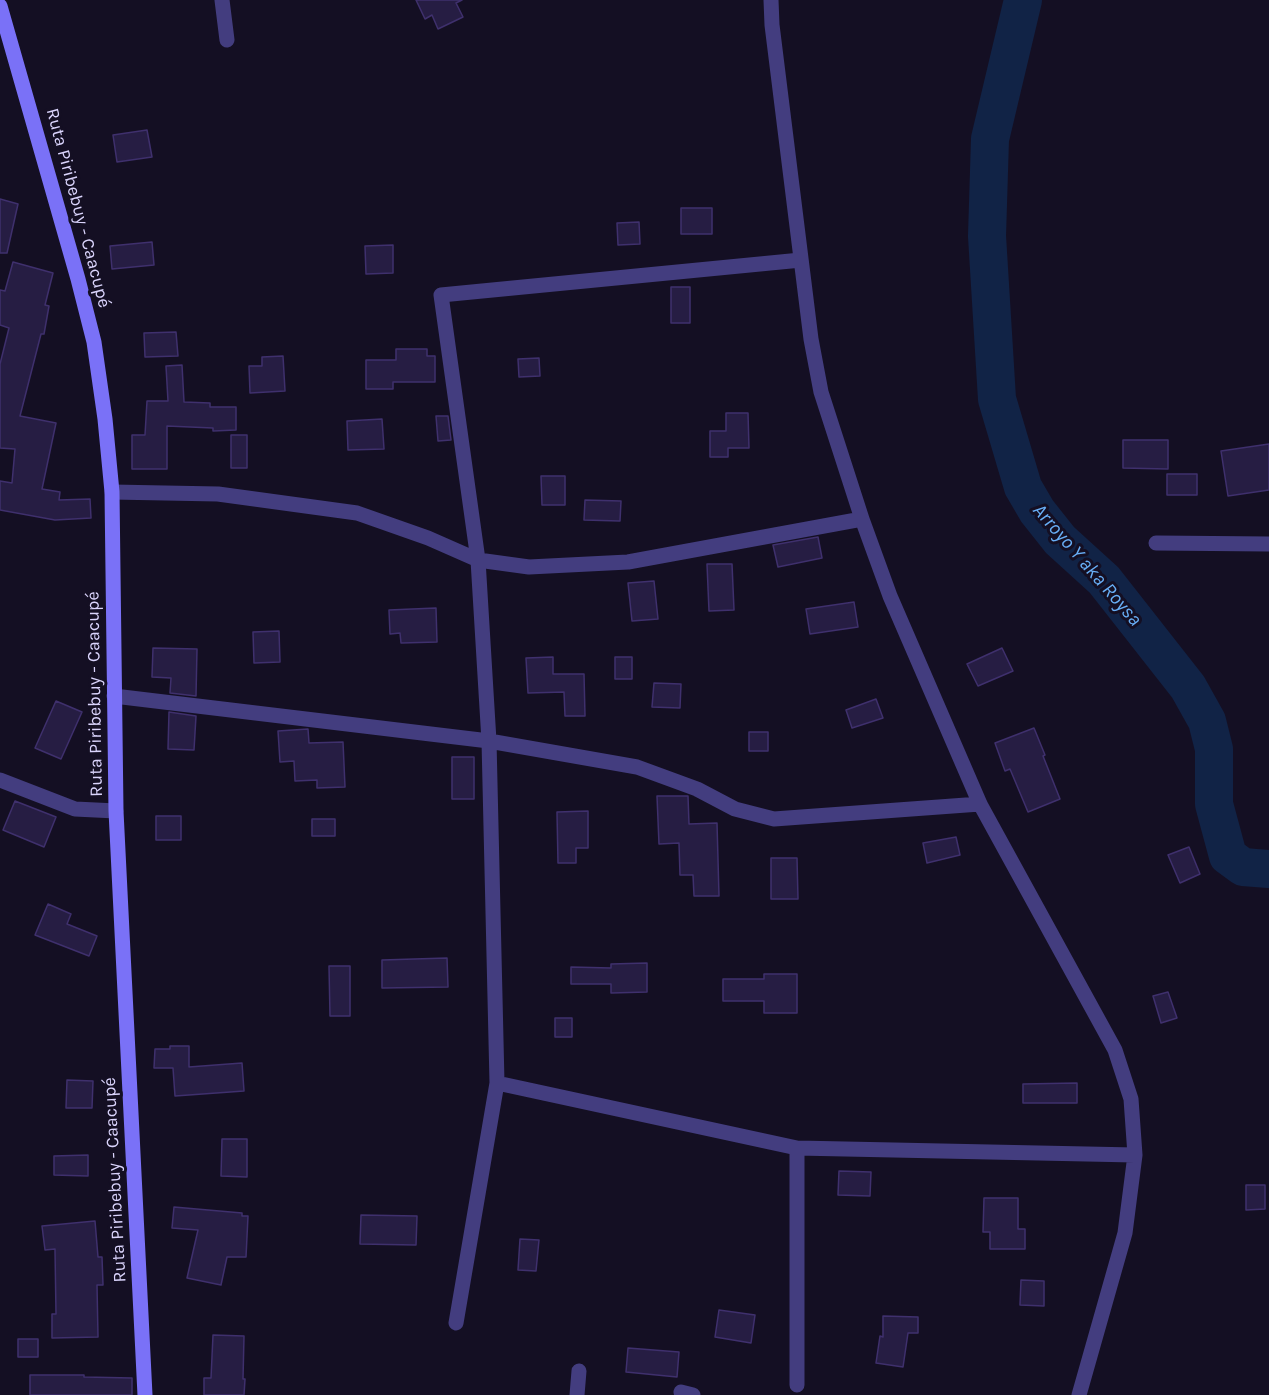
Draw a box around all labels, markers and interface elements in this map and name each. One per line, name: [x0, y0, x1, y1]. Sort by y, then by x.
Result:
street label: Ruta Piribebuy - Caacupé: [41, 106, 115, 310]
water label: Arroyo Y aka Roysa: [1027, 499, 1147, 631]
street label: Ruta Piribebuy - Caacupé: [82, 591, 108, 797]
street label: Ruta Piribebuy - Caacupé: [99, 1077, 131, 1283]

